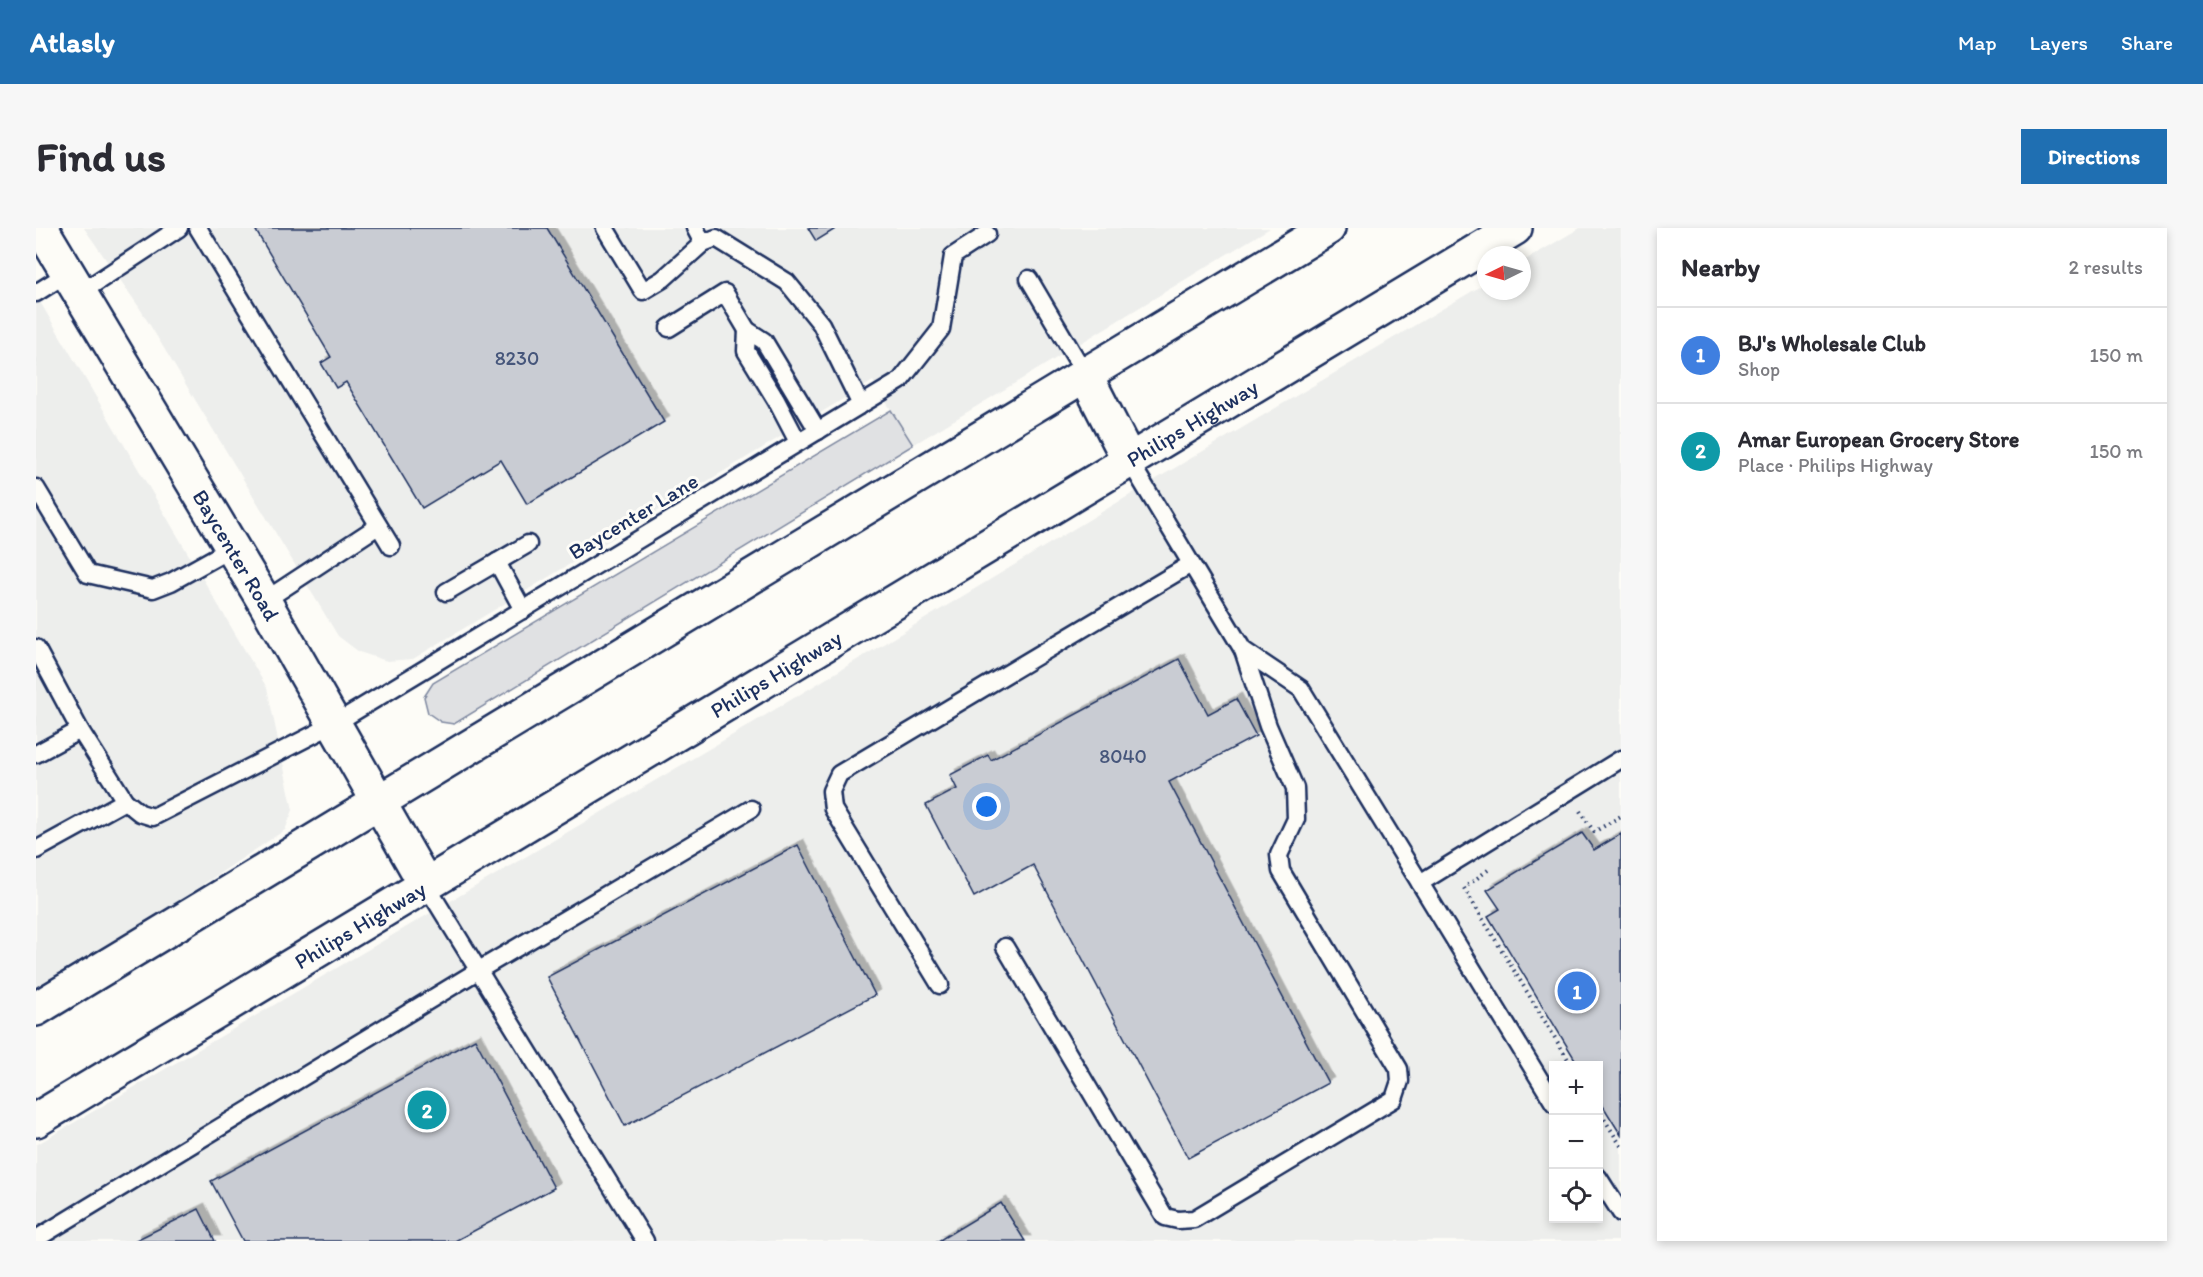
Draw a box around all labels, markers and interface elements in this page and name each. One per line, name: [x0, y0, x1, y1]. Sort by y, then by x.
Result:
text: Atlasly: [30, 25, 115, 59]
text: Map: [1958, 30, 1997, 55]
text: Layers: [2030, 30, 2088, 55]
text: Share: [2121, 30, 2173, 55]
button: Directions: [2021, 129, 2167, 184]
text: Find us: [36, 131, 166, 182]
north arrow: [1477, 246, 1531, 300]
text: Nearby: [1681, 251, 1760, 283]
text: 2 results: [2069, 255, 2143, 279]
text: BJ's Wholesale Club: [1738, 330, 1926, 357]
text: 1: [1696, 343, 1705, 367]
text: 150 m: [2090, 343, 2143, 367]
house number: 8230: [495, 346, 539, 370]
text: Shop: [1738, 357, 1780, 381]
street label: Philips Highway: [1122, 373, 1264, 473]
text: Amar European Grocery Store: [1738, 426, 2019, 453]
text: 2: [1695, 439, 1706, 463]
text: 150 m: [2090, 439, 2143, 463]
text: Place · Philips Highway: [1738, 453, 1933, 477]
street label: Baycenter Lane: [564, 467, 703, 566]
street label: Baycenter Road: [186, 485, 285, 626]
street label: Philips Highway: [705, 624, 847, 724]
house number: 8040: [1099, 744, 1147, 768]
your location: [972, 792, 1001, 821]
street label: Philips Highway: [289, 875, 431, 975]
pin: 1: [1558, 968, 1596, 1014]
map controls: [1549, 1061, 1603, 1223]
button: +: [1549, 1061, 1603, 1115]
pin: 2: [408, 1088, 446, 1132]
button: −: [1549, 1115, 1603, 1169]
button: locate: [1549, 1169, 1603, 1223]

